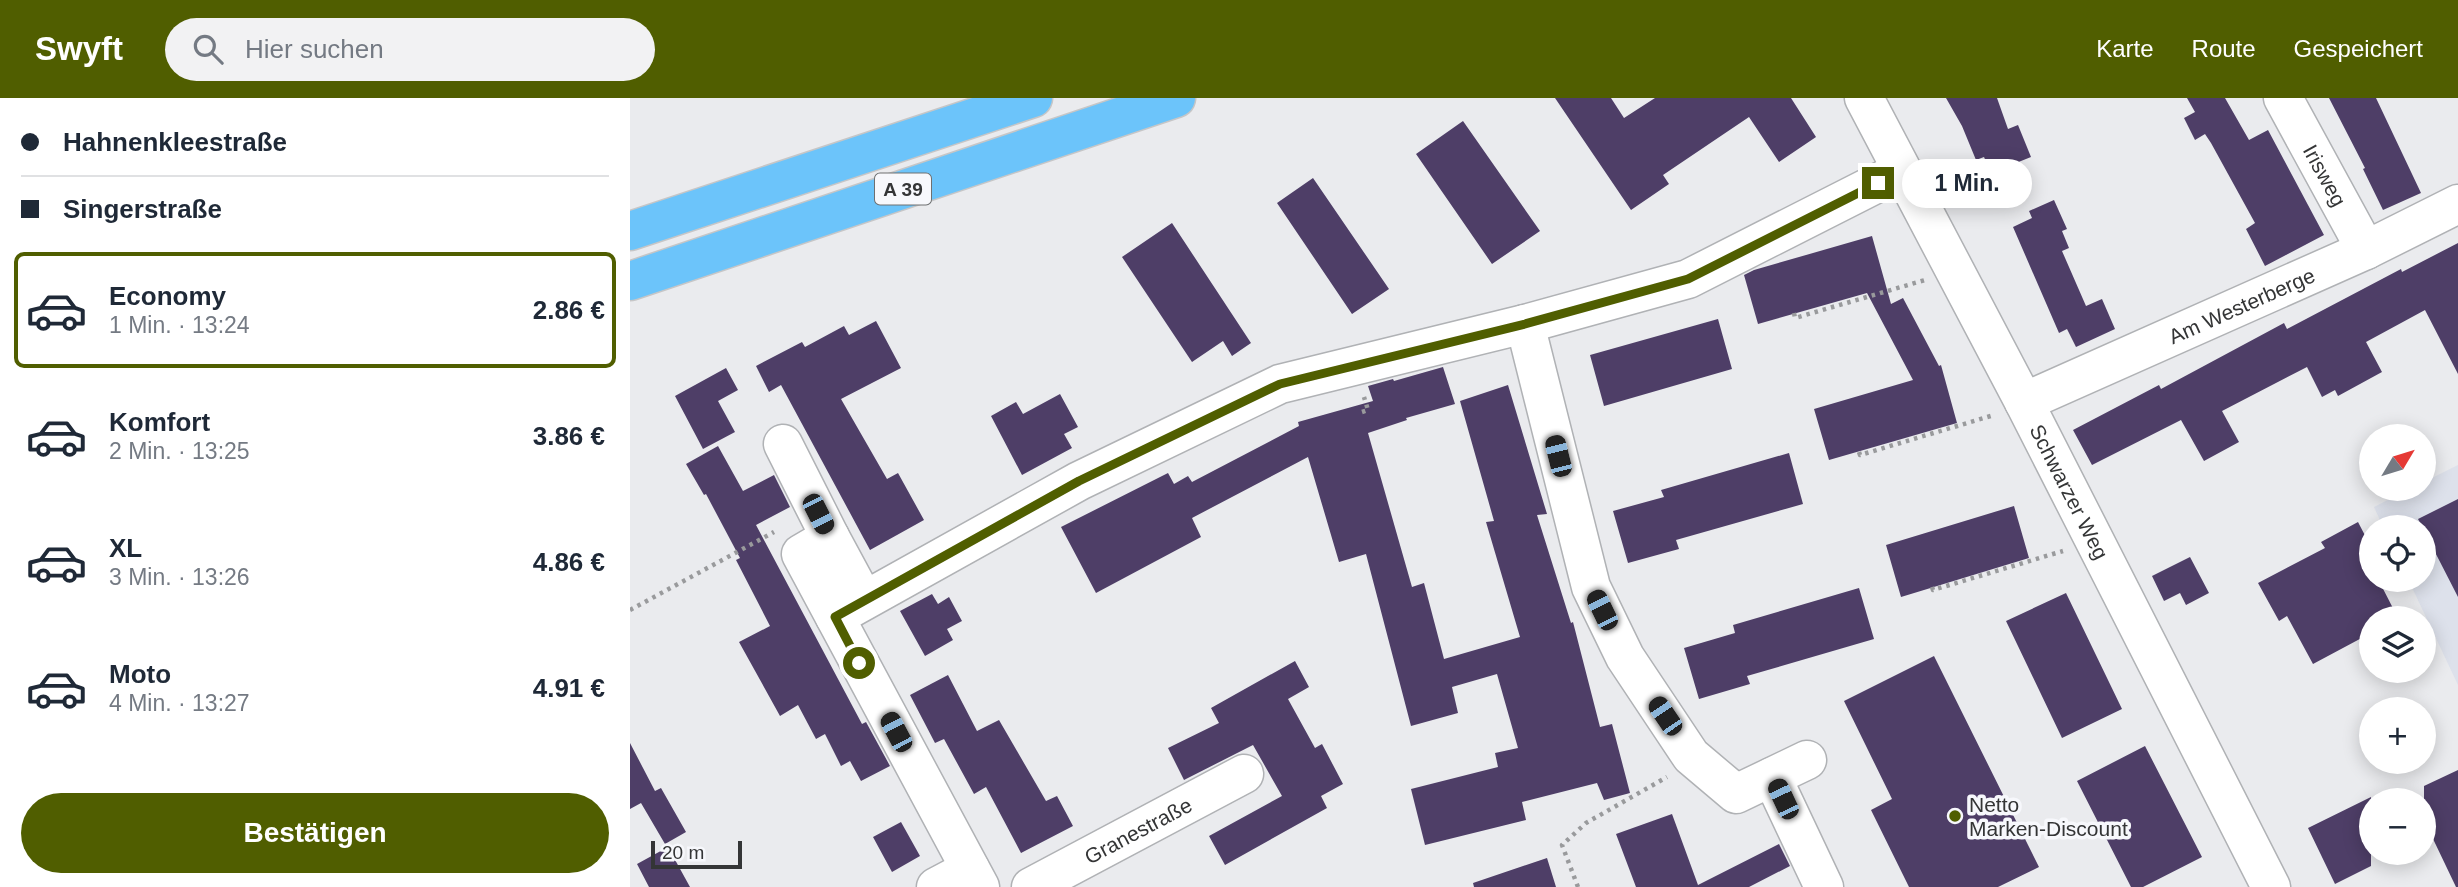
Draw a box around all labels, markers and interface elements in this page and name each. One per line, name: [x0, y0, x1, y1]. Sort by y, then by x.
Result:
search box: [165, 18, 655, 81]
text: Swyft: [35, 30, 123, 67]
icon: search: [189, 30, 227, 68]
text: Hier suchen: [245, 34, 384, 64]
text: Karte: [2096, 35, 2154, 62]
text: Route: [2192, 35, 2256, 62]
text: Gespeichert: [2294, 35, 2423, 62]
text: Hahnenkleestraße: [63, 127, 287, 157]
street label: Irisweg: [2299, 141, 2351, 210]
callout: 1 Min.: [1902, 158, 2032, 208]
route end: [1862, 167, 1894, 199]
text: 1 Min.: [1934, 170, 2000, 196]
road number: A 39: [875, 174, 931, 204]
text: Singerstraße: [63, 194, 222, 224]
street label: Am Westerberge: [2165, 263, 2318, 348]
icon: car: [25, 279, 88, 342]
text: Economy: [109, 281, 226, 311]
text: 2.86 €: [533, 295, 605, 325]
text: 1 Min. · 13:24: [109, 312, 250, 338]
icon: car: [25, 405, 88, 468]
text: Komfort: [109, 407, 210, 437]
street label: Schwarzer Weg: [2026, 420, 2113, 563]
text: 3.86 €: [533, 421, 605, 451]
north arrow: [2359, 424, 2436, 500]
map controls: [2359, 424, 2436, 865]
car: [1543, 433, 1574, 479]
text: 2 Min. · 13:25: [109, 438, 250, 464]
car: [800, 491, 837, 537]
button: locate: [2359, 515, 2436, 592]
icon: car: [25, 531, 88, 594]
text: XL: [109, 533, 142, 563]
text: 4.86 €: [533, 547, 605, 577]
text: 3 Min. · 13:26: [109, 564, 250, 590]
car: [1584, 587, 1621, 633]
button: layers: [2359, 606, 2436, 683]
route start: [843, 647, 875, 679]
icon: car: [25, 657, 88, 720]
text: Moto: [109, 659, 171, 689]
text: 4.91 €: [533, 673, 605, 703]
text: 4 Min. · 13:27: [109, 690, 250, 716]
car: [1645, 693, 1686, 739]
button: +: [2359, 697, 2436, 774]
car: [877, 709, 916, 755]
car: [1765, 776, 1802, 822]
button: −: [2359, 788, 2436, 865]
street label: Granestraße: [1080, 792, 1195, 868]
button: Bestätigen: [21, 793, 609, 873]
place label: Netto Marken-Discount: [1969, 793, 2128, 840]
marker: Netto Marken-Discount: [1947, 808, 1963, 824]
scale bar: [651, 838, 742, 870]
text: 20 m: [662, 842, 704, 863]

